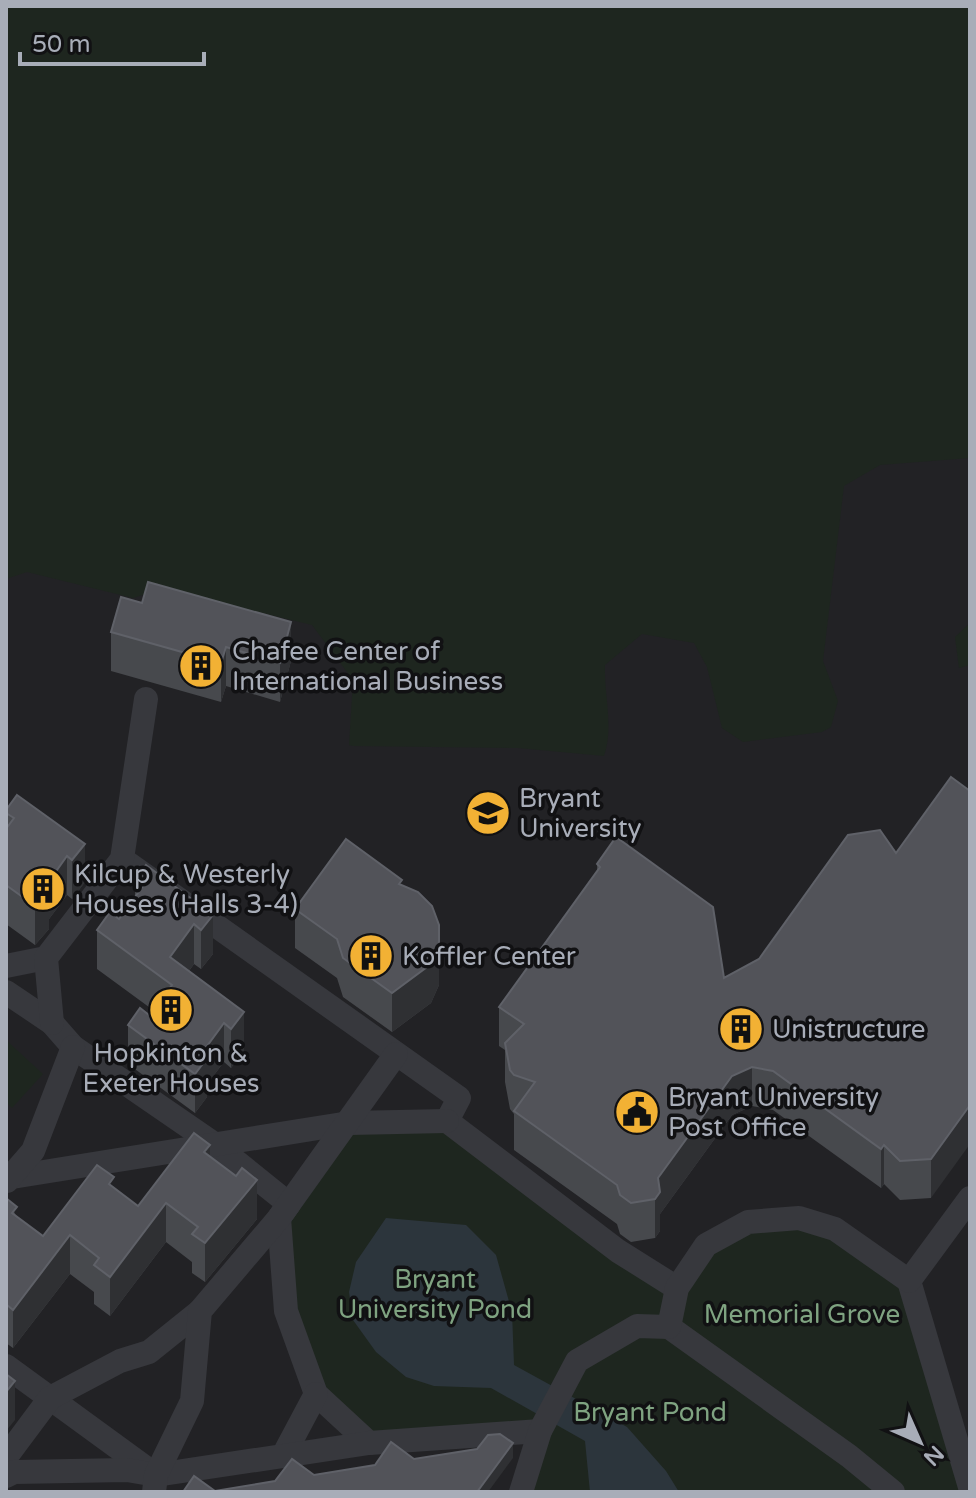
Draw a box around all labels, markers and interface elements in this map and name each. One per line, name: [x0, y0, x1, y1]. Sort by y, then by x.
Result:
scale bar: [20, 16, 204, 66]
text: 50 m: [32, 30, 90, 59]
place label: Chafee Center of International Business: [232, 636, 503, 697]
building icon: Chafee Center of International Business: [177, 642, 225, 690]
place label: Bryant University: [519, 783, 642, 844]
school or university icon: Bryant University: [464, 789, 512, 837]
place label: Kilcup & Westerly Houses (Halls 3-4): [74, 859, 298, 920]
building icon: Kilcup & Westerly Houses (Halls 3-4): [19, 865, 67, 913]
building icon: Koffler Center: [347, 932, 395, 980]
place label: Koffler Center: [402, 941, 576, 972]
building icon: Hopkinton & Exeter Houses: [147, 986, 195, 1034]
building icon: Unistructure: [717, 1005, 765, 1053]
place label: Unistructure: [772, 1014, 926, 1045]
place label: Hopkinton & Exeter Houses: [83, 1038, 259, 1099]
place label: Bryant University Post Office: [668, 1082, 879, 1143]
public building icon: Bryant University Post Office: [613, 1088, 661, 1136]
park label: Bryant University Pond: [338, 1264, 532, 1325]
park label: Memorial Grove: [704, 1299, 900, 1330]
park label: Bryant Pond: [573, 1397, 727, 1428]
north arrow: [880, 1402, 960, 1482]
text: N: [918, 1440, 949, 1471]

